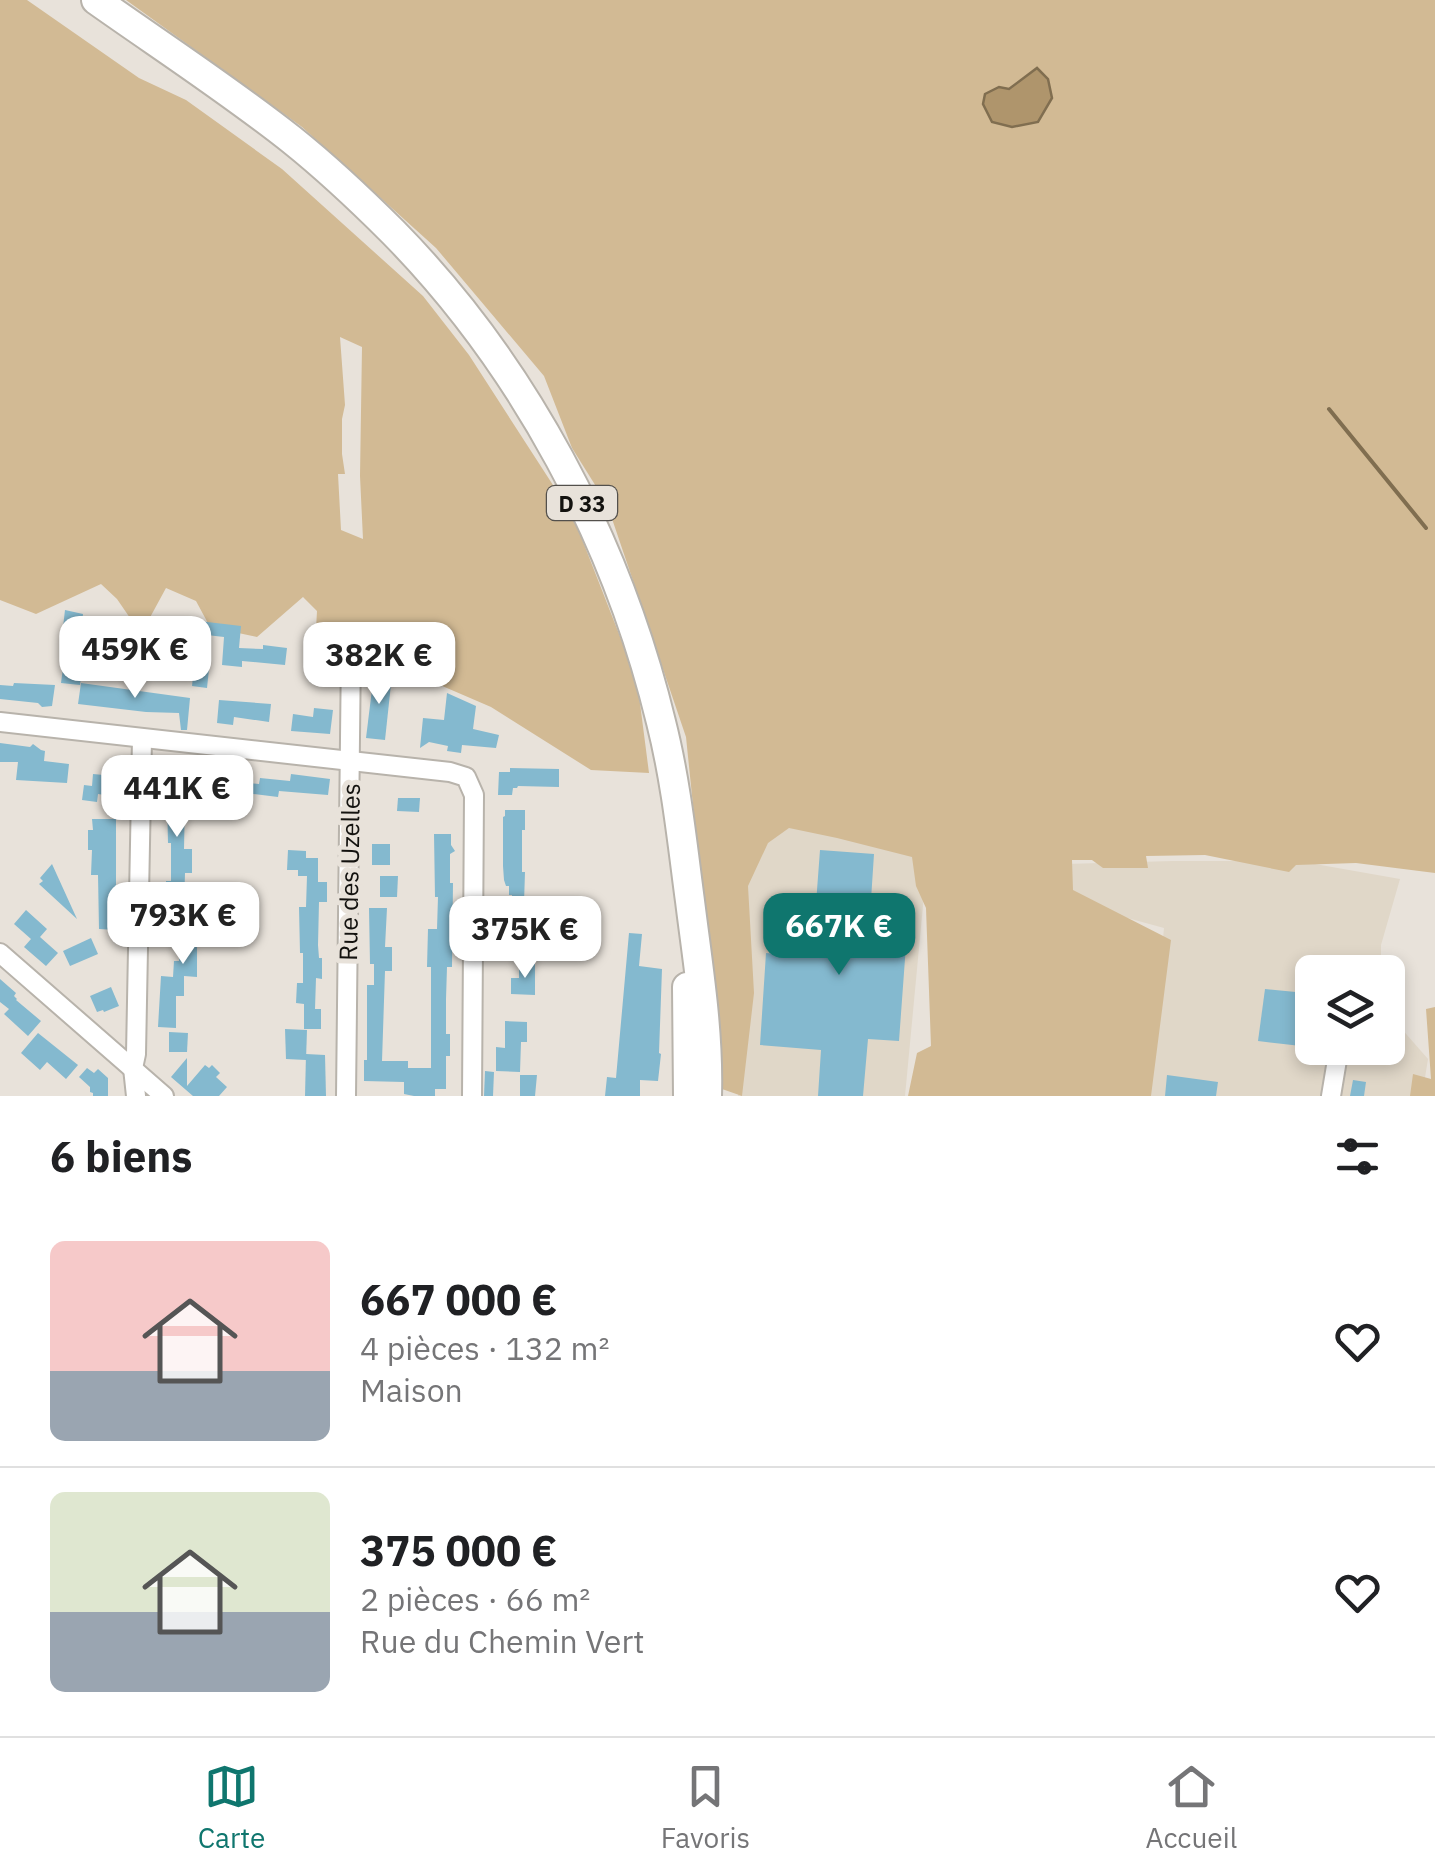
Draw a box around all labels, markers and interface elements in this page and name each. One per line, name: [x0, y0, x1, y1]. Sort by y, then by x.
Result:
road number: D 33: [547, 486, 617, 520]
pin: 459K €: [54, 616, 216, 701]
pin: 382K €: [298, 622, 460, 707]
text: 459K €: [81, 627, 189, 669]
text: 382K €: [325, 633, 433, 675]
pin: 441K €: [96, 755, 258, 840]
text: 441K €: [123, 766, 231, 808]
street label: Rue des Uzelles: [331, 783, 367, 961]
pin: 793K €: [102, 882, 264, 967]
text: 793K €: [129, 893, 237, 935]
pin: 667K €: [758, 893, 920, 978]
pin: 375K €: [444, 896, 606, 981]
text: 667K €: [785, 904, 893, 946]
text: 375K €: [471, 907, 579, 949]
map controls: [1295, 955, 1405, 1065]
button: layers: [1295, 955, 1405, 1065]
text: 6 biens: [50, 1129, 192, 1184]
icon: filters: [1330, 1129, 1385, 1184]
text: 667 000 €: [360, 1272, 557, 1327]
icon: home: [130, 1281, 250, 1401]
icon: heart: [1330, 1314, 1385, 1369]
text: 4 pièces · 132 m²: [360, 1327, 610, 1369]
text: Maison: [360, 1369, 463, 1411]
text: 375 000 €: [360, 1523, 557, 1578]
icon: home: [130, 1532, 250, 1652]
icon: heart: [1330, 1565, 1385, 1620]
text: 2 pièces · 66 m²: [360, 1578, 590, 1620]
text: Rue du Chemin Vert: [360, 1620, 645, 1662]
tab: Carte: [198, 1759, 265, 1856]
tab: Favoris: [661, 1759, 750, 1856]
tab: Accueil: [1145, 1759, 1237, 1856]

